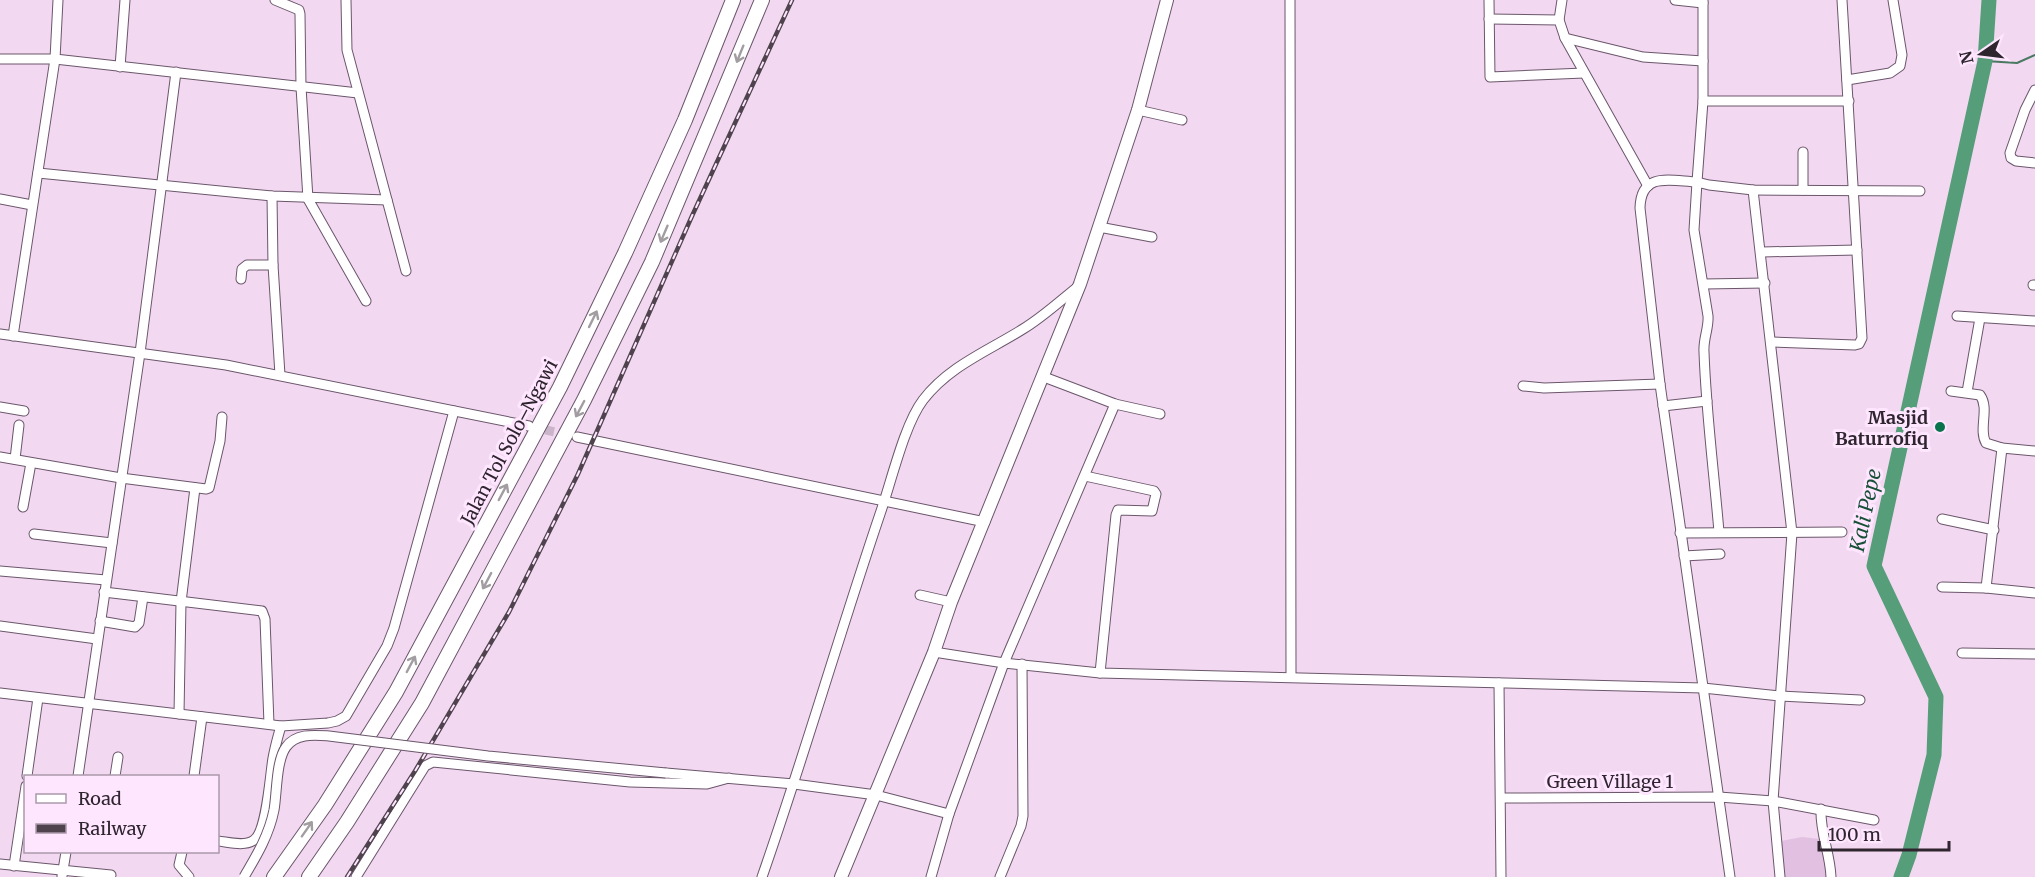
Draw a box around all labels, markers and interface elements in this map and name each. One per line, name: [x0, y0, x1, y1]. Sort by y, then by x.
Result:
north arrow: [1951, 24, 2011, 84]
one-way arrow: [734, 44, 745, 63]
text: N: [1955, 49, 1978, 66]
one-way arrow: [658, 224, 669, 242]
one-way arrow: [588, 311, 599, 329]
street label: Jalan Tol Solo–Ngawi: [455, 355, 562, 530]
one-way arrow: [573, 400, 585, 418]
place label: Masjid Baturrofiq: [1835, 406, 1928, 450]
marker: Masjid Baturrofiq: [1933, 420, 1947, 434]
water label: Kali Pepe: [1844, 466, 1886, 555]
one-way arrow: [497, 484, 509, 501]
one-way arrow: [481, 572, 493, 589]
one-way arrow: [405, 656, 417, 673]
street label: Green Village 1: [1547, 770, 1673, 793]
legend: [24, 775, 219, 853]
text: Road: [78, 787, 122, 810]
scale bar: [1819, 814, 1950, 852]
text: Railway: [78, 817, 147, 840]
one-way arrow: [301, 822, 314, 838]
text: 100 m: [1828, 823, 1881, 846]

